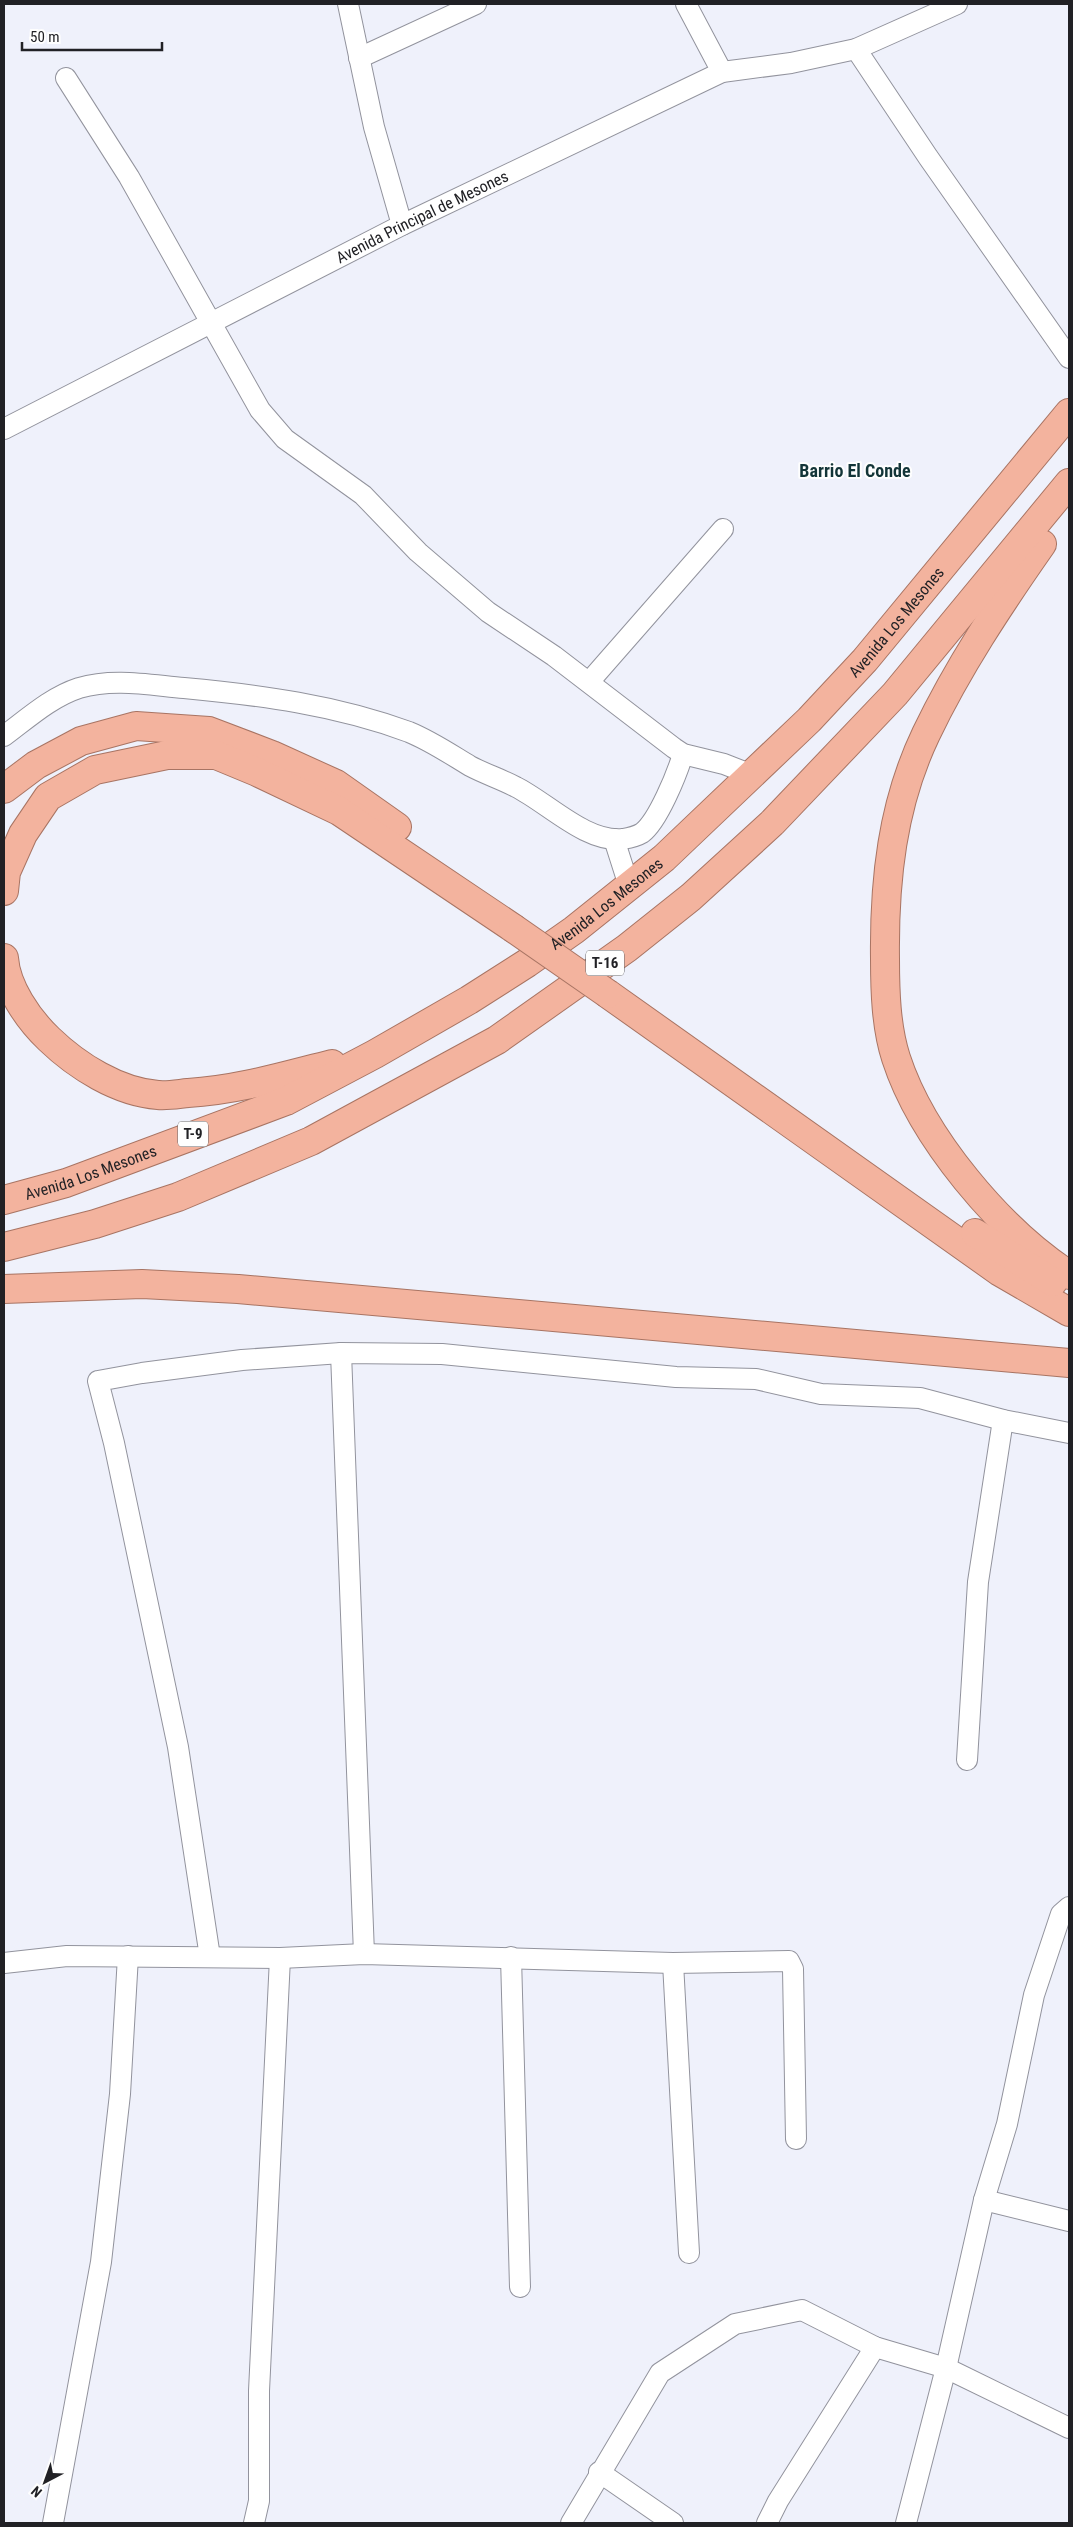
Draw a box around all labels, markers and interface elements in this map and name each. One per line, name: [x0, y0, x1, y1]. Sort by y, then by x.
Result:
scale bar: [22, 20, 162, 52]
text: 50 m: [30, 28, 60, 46]
street label: Avenida Principal de Mesones: [333, 166, 511, 267]
district label: Barrio El Conde: [799, 460, 911, 481]
street label: Avenida Los Mesones: [845, 563, 948, 681]
street label: Avenida Los Mesones: [546, 854, 666, 953]
road number: T-16: [586, 950, 624, 976]
road number: T-9: [178, 1122, 208, 1146]
street label: Avenida Los Mesones: [23, 1141, 159, 1203]
north arrow: [20, 2457, 70, 2507]
text: N: [28, 2483, 45, 2501]

